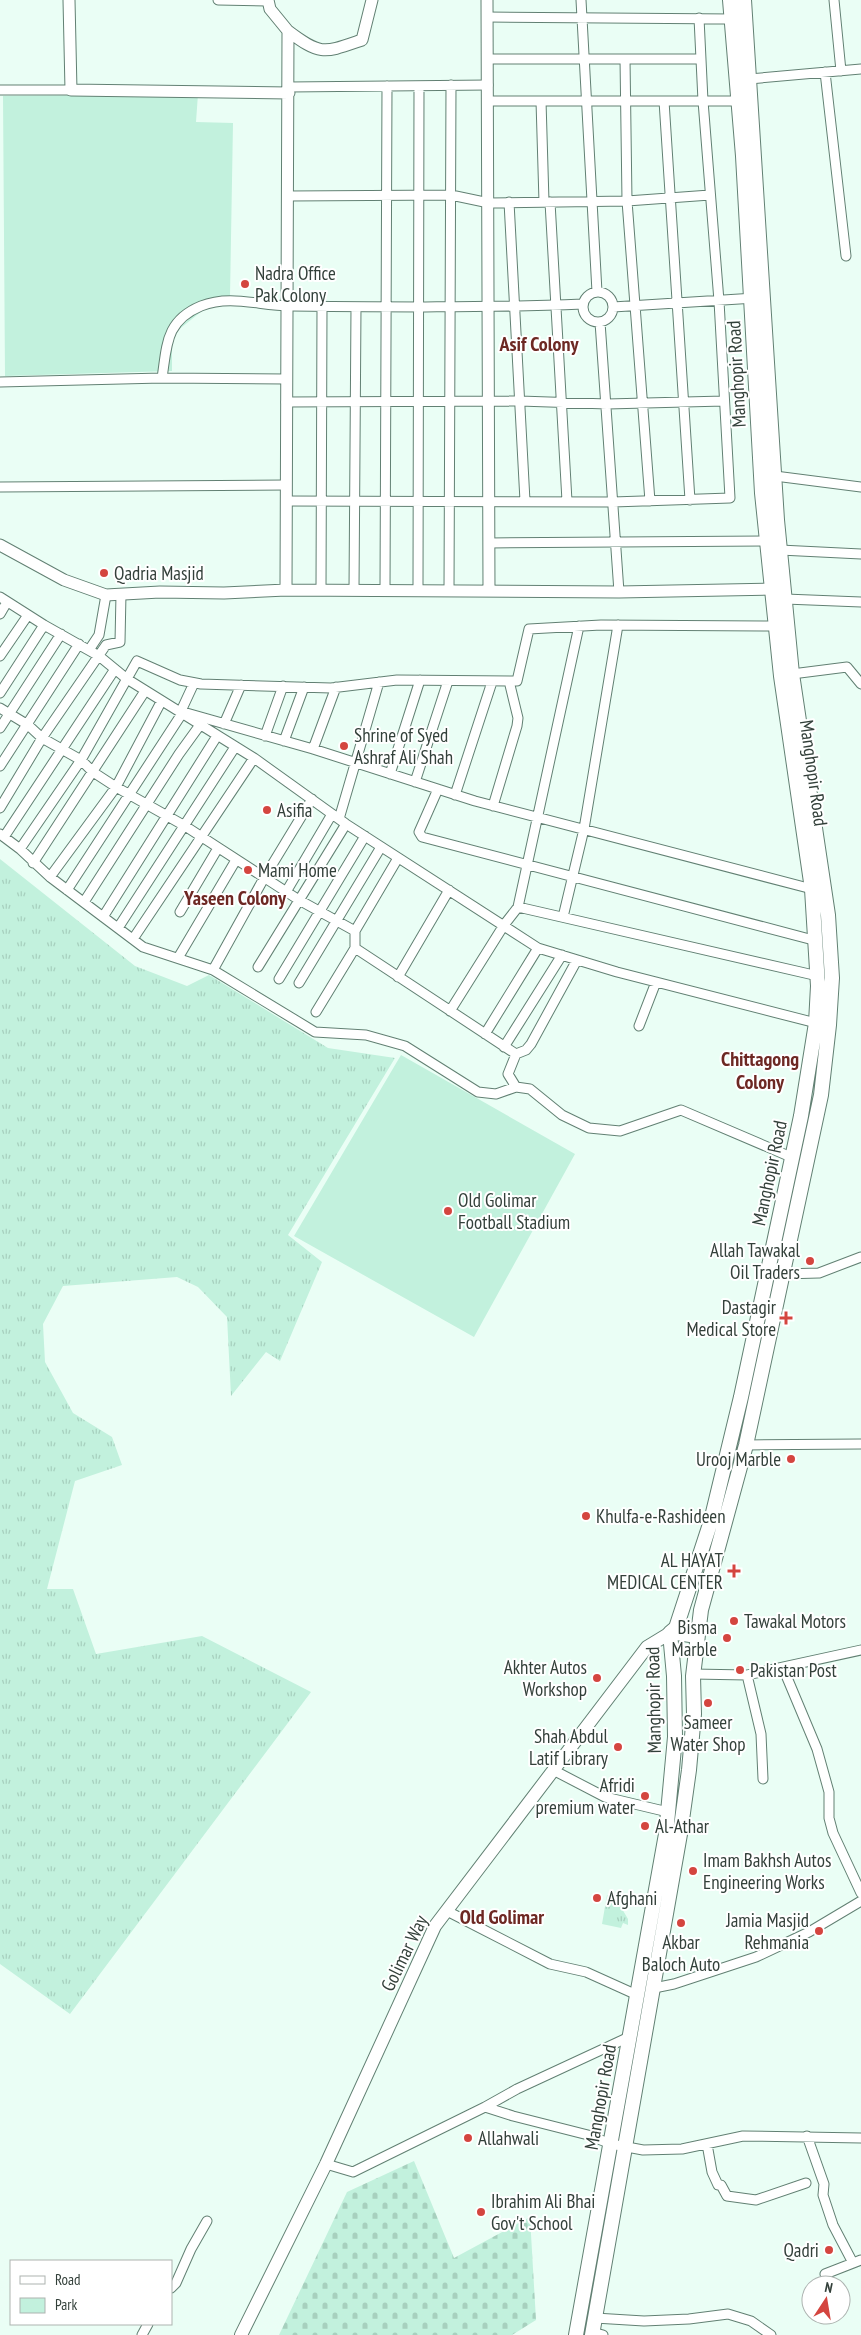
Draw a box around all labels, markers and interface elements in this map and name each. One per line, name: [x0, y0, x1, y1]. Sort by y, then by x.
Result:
place label: Nadra Office Pak Colony: [255, 261, 336, 307]
marker: Nadra Office Pak Colony: [239, 278, 251, 290]
street label: Manghopir Road: [721, 320, 751, 428]
district label: Asif Colony: [499, 331, 579, 357]
place label: Qadria Masjid: [114, 561, 204, 585]
marker: Qadria Masjid: [98, 567, 110, 579]
street label: Manghopir Road: [795, 718, 833, 828]
place label: Shrine of Syed Ashraf Ali Shah: [354, 723, 453, 769]
marker: Shrine of Syed Ashraf Ali Shah: [338, 740, 350, 752]
place label: Asifia: [277, 798, 312, 822]
marker: Asifia: [261, 804, 273, 816]
place label: Mami Home: [258, 858, 337, 882]
marker: Mami Home: [242, 864, 254, 876]
district label: Yaseen Colony: [183, 885, 287, 911]
district label: Chittagong Colony: [721, 1046, 799, 1095]
street label: Manghopir Road: [746, 1118, 792, 1228]
place label: Old Golimar Football Stadium: [458, 1188, 570, 1234]
marker: Old Golimar Football Stadium: [442, 1205, 454, 1217]
place label: Allah Tawakal Oil Traders: [710, 1238, 801, 1284]
marker: Allah Tawakal Oil Traders: [804, 1255, 816, 1267]
place label: Dastagir Medical Store: [686, 1295, 777, 1341]
marker: Dastagir Medical Store: [780, 1312, 792, 1324]
place label: Urooj Marble: [696, 1447, 781, 1471]
marker: Urooj Marble: [785, 1453, 797, 1465]
place label: Khulfa-e-Rashideen: [596, 1504, 726, 1528]
marker: Khulfa-e-Rashideen: [580, 1510, 592, 1522]
place label: AL HAYAT MEDICAL CENTER: [607, 1548, 723, 1594]
marker: AL HAYAT MEDICAL CENTER: [727, 1564, 741, 1578]
place label: Tawakal Motors: [744, 1609, 846, 1633]
place label: Bisma Marble: [672, 1615, 717, 1661]
marker: Tawakal Motors: [728, 1615, 740, 1627]
marker: Bisma Marble: [721, 1632, 733, 1644]
street label: Manghopir Road: [640, 1646, 666, 1754]
place label: Akhter Autos Workshop: [504, 1655, 587, 1701]
place label: Pakistan Post: [750, 1658, 837, 1682]
marker: Pakistan Post: [734, 1664, 746, 1676]
marker: Akhter Autos Workshop: [591, 1672, 603, 1684]
marker: Sameer Water Shop: [702, 1697, 714, 1709]
place label: Sameer Water Shop: [671, 1710, 745, 1756]
place label: Shah Abdul Latif Library: [529, 1724, 609, 1770]
marker: Shah Abdul Latif Library: [612, 1741, 624, 1753]
place label: Afridi premium water: [536, 1773, 636, 1819]
marker: Afridi premium water: [639, 1790, 651, 1802]
place label: Al-Athar: [655, 1814, 710, 1838]
marker: Al-Athar: [639, 1820, 651, 1832]
place label: Imam Bakhsh Autos Engineering Works: [703, 1848, 831, 1894]
marker: Imam Bakhsh Autos Engineering Works: [687, 1865, 699, 1877]
place label: Afghani: [607, 1886, 657, 1910]
marker: Afghani: [591, 1892, 603, 1904]
district label: Old Golimar: [460, 1904, 544, 1930]
place label: Jamia Masjid Rehmania: [725, 1908, 809, 1954]
street label: Golimar Way: [375, 1910, 433, 1995]
marker: Akbar Baloch Auto: [675, 1917, 687, 1929]
marker: Jamia Masjid Rehmania: [813, 1925, 825, 1937]
place label: Akbar Baloch Auto: [642, 1930, 720, 1976]
street label: Manghopir Road: [579, 2042, 621, 2152]
place label: Allahwali: [478, 2126, 539, 2150]
marker: Allahwali: [462, 2132, 474, 2144]
place label: Ibrahim Ali Bhai Gov't School: [491, 2189, 595, 2235]
marker: Ibrahim Ali Bhai Gov't School: [475, 2206, 487, 2218]
place label: Qadri: [783, 2238, 819, 2262]
marker: Qadri: [823, 2244, 835, 2256]
legend: [10, 2260, 172, 2325]
text: Road: [55, 2270, 81, 2289]
north arrow: [801, 2275, 851, 2325]
text: N: [823, 2278, 834, 2297]
text: Park: [55, 2295, 77, 2314]

